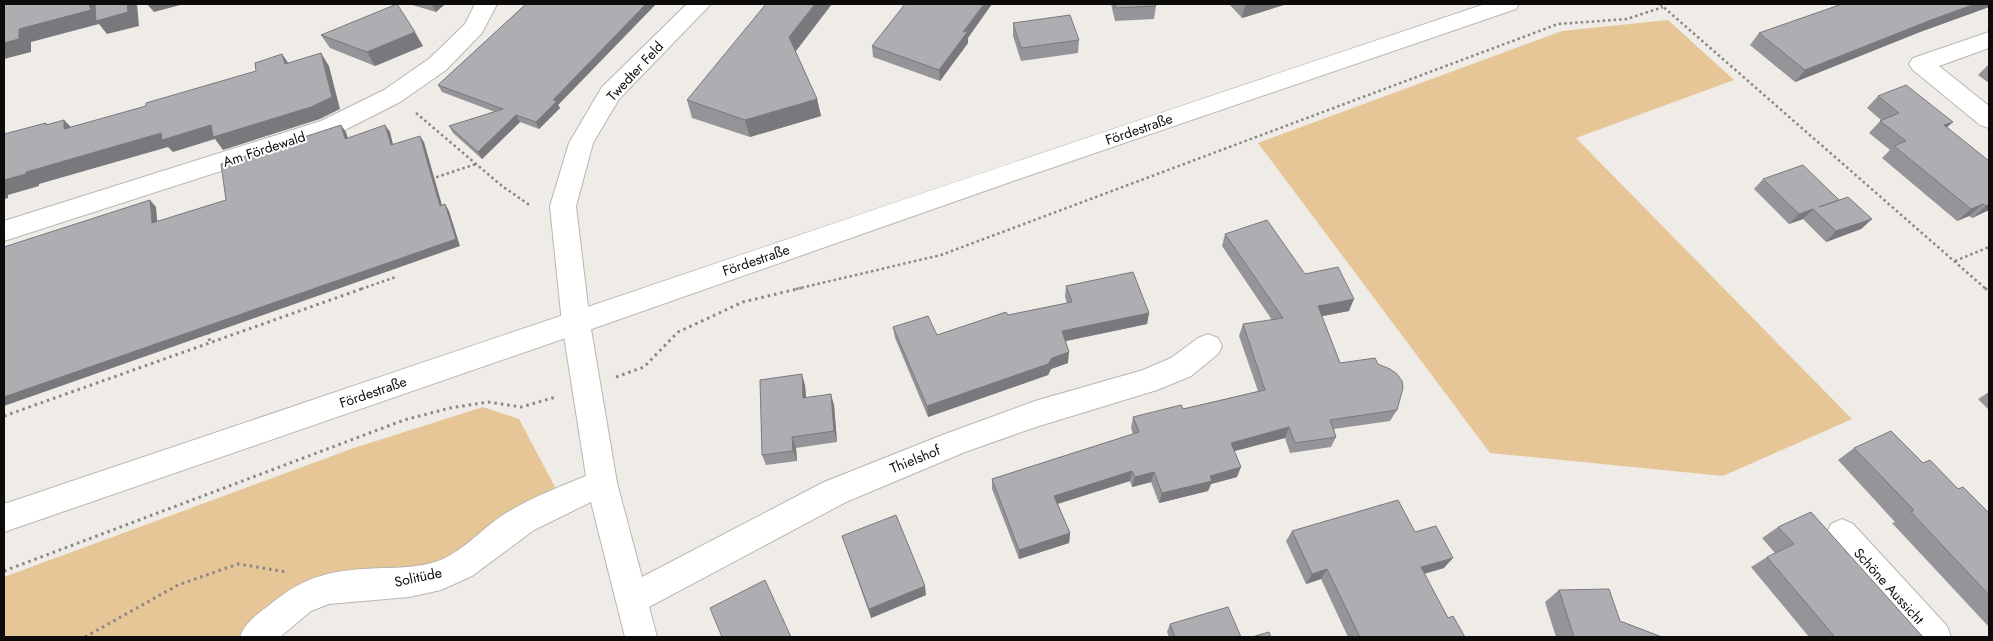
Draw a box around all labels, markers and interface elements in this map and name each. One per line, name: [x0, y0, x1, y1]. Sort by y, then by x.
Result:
street label: Twedter Feld: [602, 37, 668, 105]
street label: Fördestraße: [1103, 108, 1175, 150]
street label: Am Fördewald: [220, 126, 308, 172]
street label: Fördestraße: [720, 239, 792, 281]
street label: Fördestraße: [337, 371, 409, 413]
street label: Thielshof: [887, 440, 944, 478]
street label: Schöne Aussicht: [1849, 543, 1929, 629]
street label: Solitüde: [392, 562, 444, 592]

